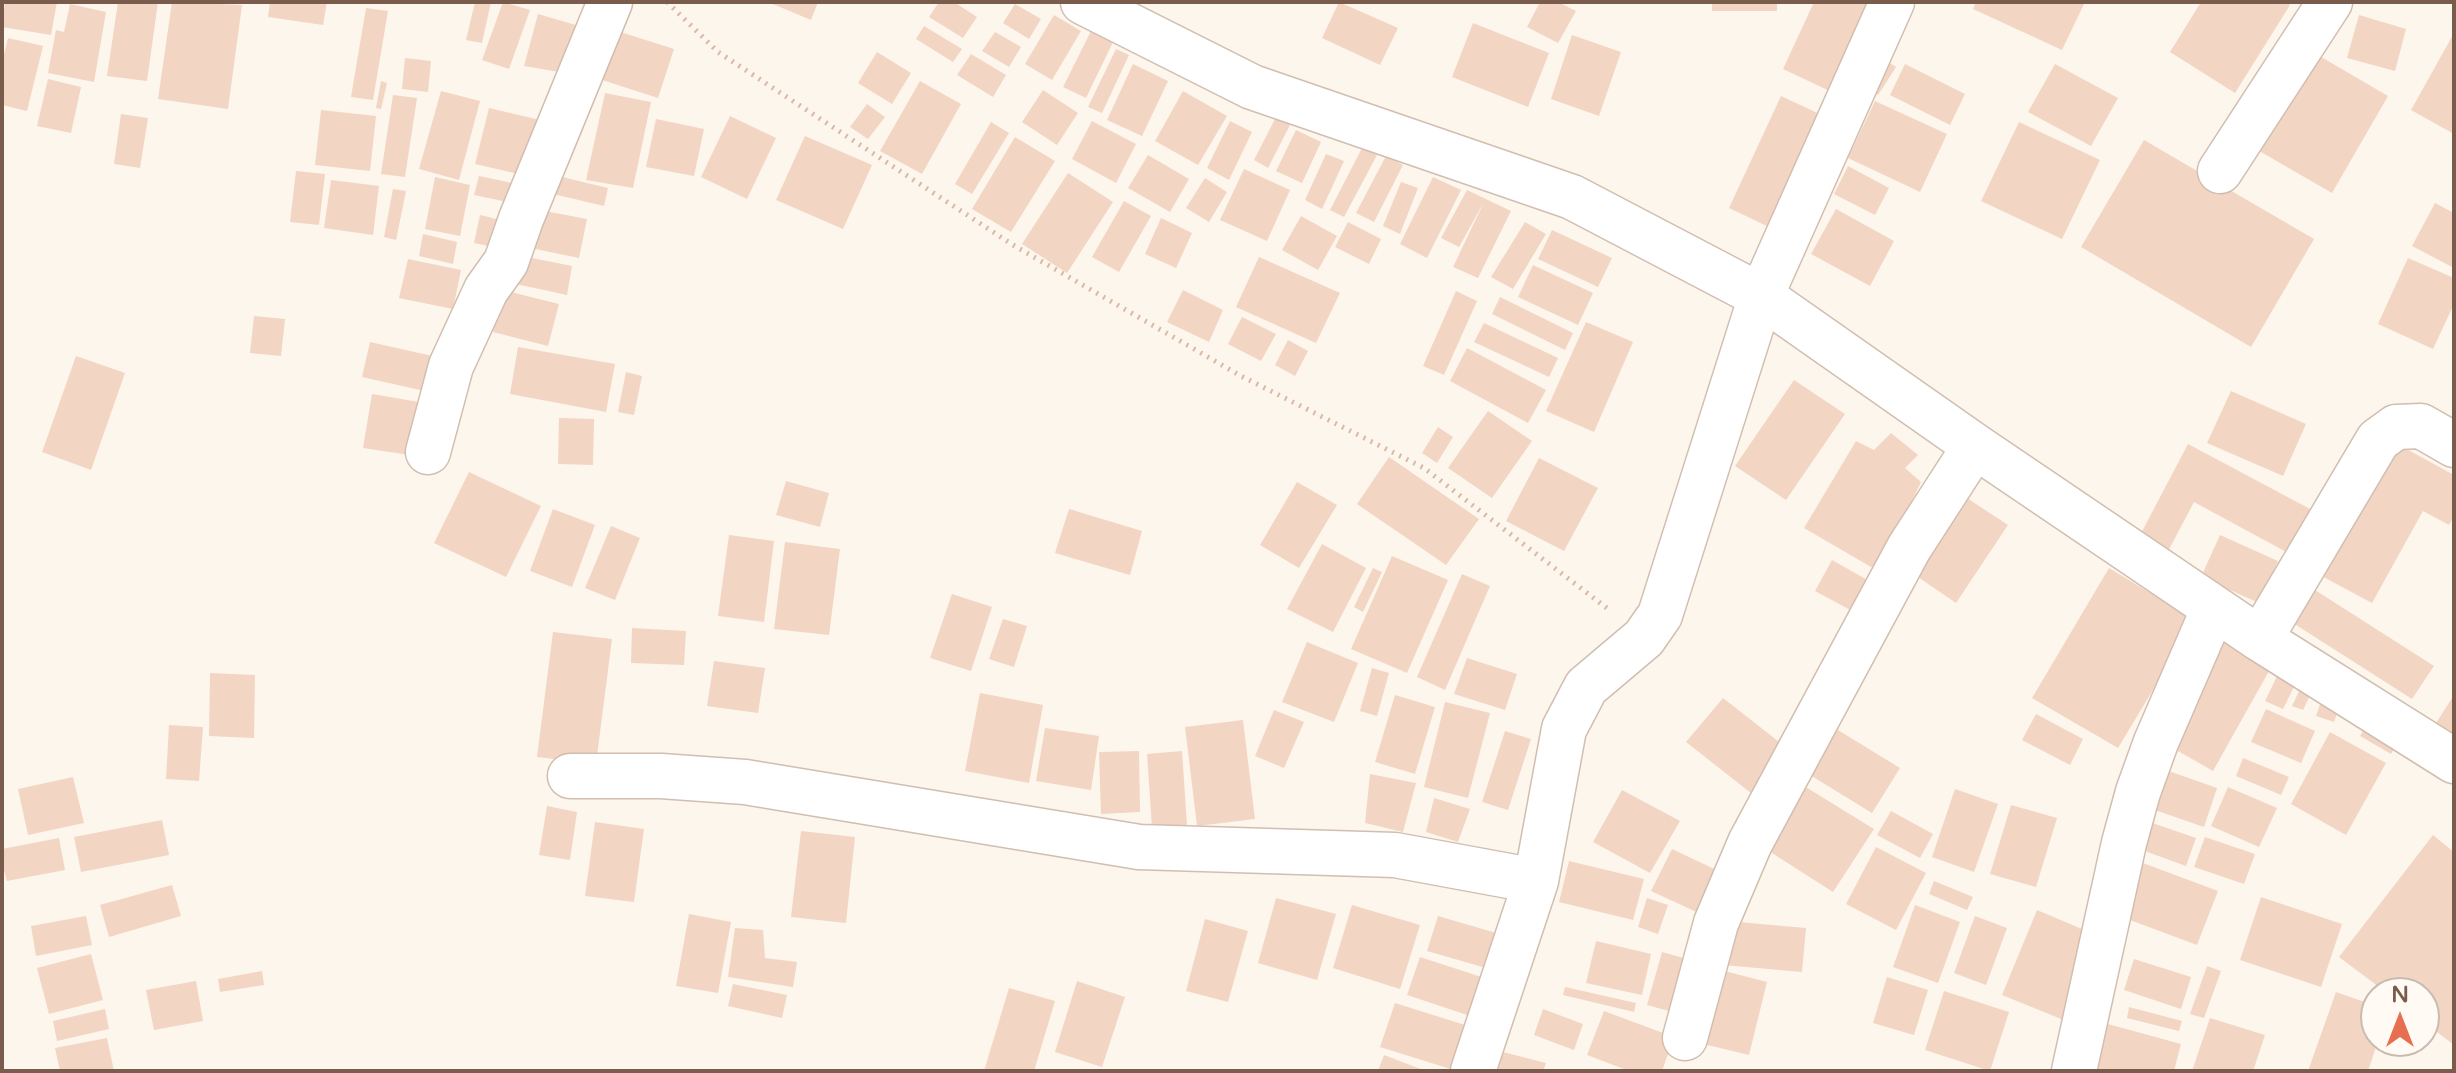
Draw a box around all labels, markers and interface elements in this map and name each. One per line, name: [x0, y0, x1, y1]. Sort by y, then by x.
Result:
north arrow: [2360, 977, 2440, 1057]
text: N: [2391, 982, 2409, 1008]

